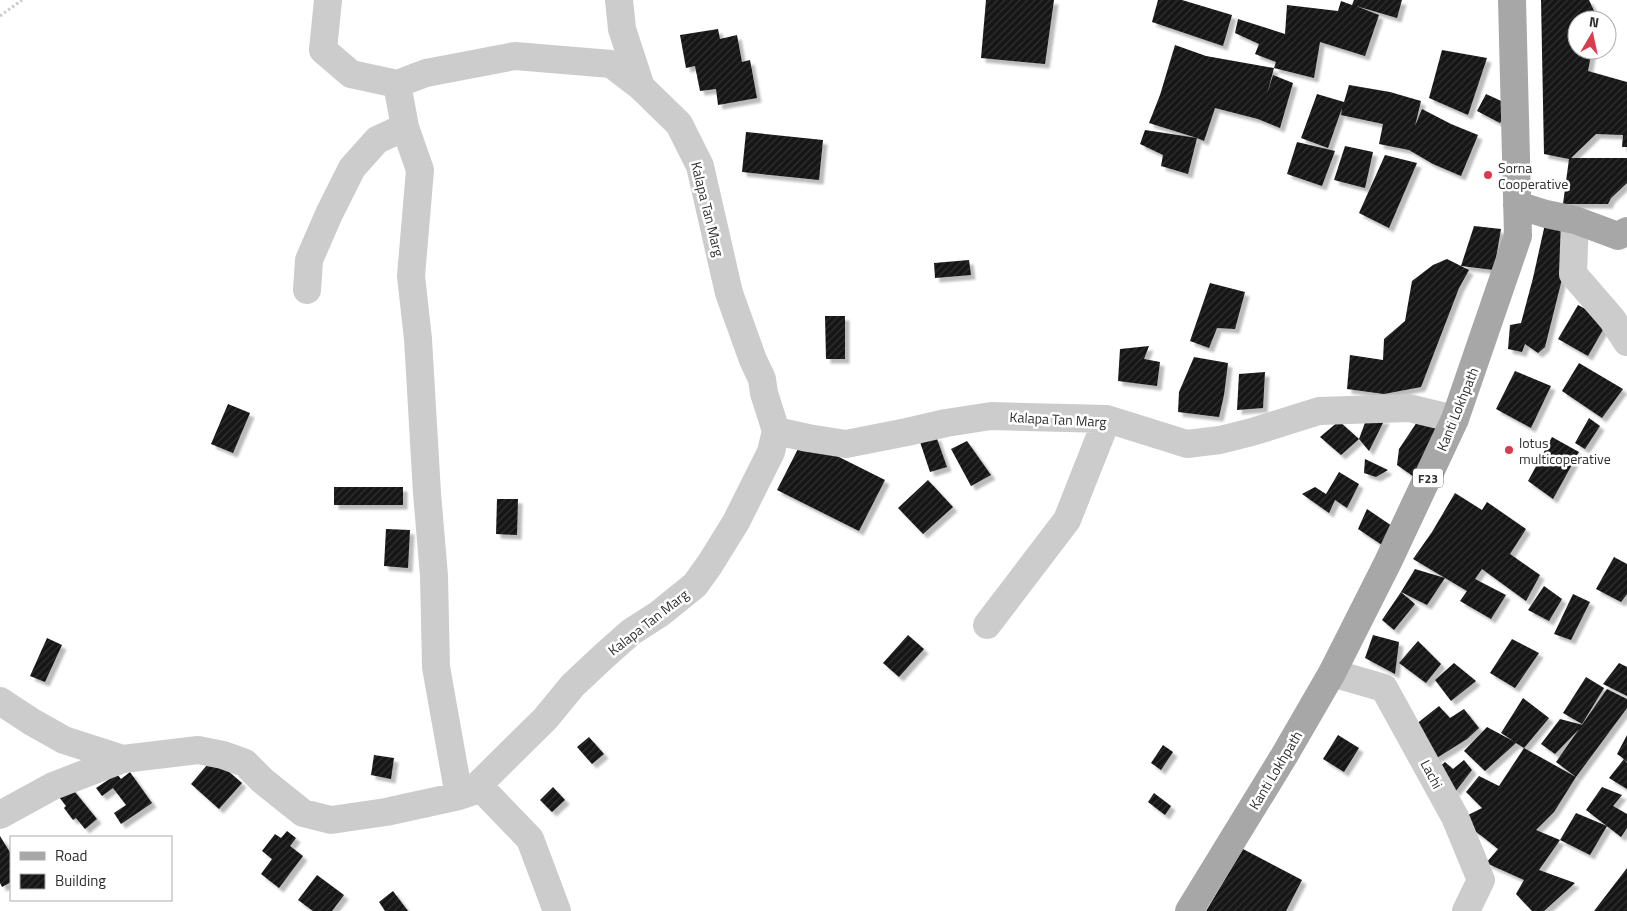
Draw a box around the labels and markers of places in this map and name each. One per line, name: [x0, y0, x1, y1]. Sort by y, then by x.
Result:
place label: Sorna Cooperative: [1498, 157, 1568, 194]
marker: Sorna Cooperative: [1482, 169, 1494, 181]
place label: lotus multicoperative: [1519, 432, 1611, 469]
marker: lotus multicoperative: [1503, 444, 1515, 456]

